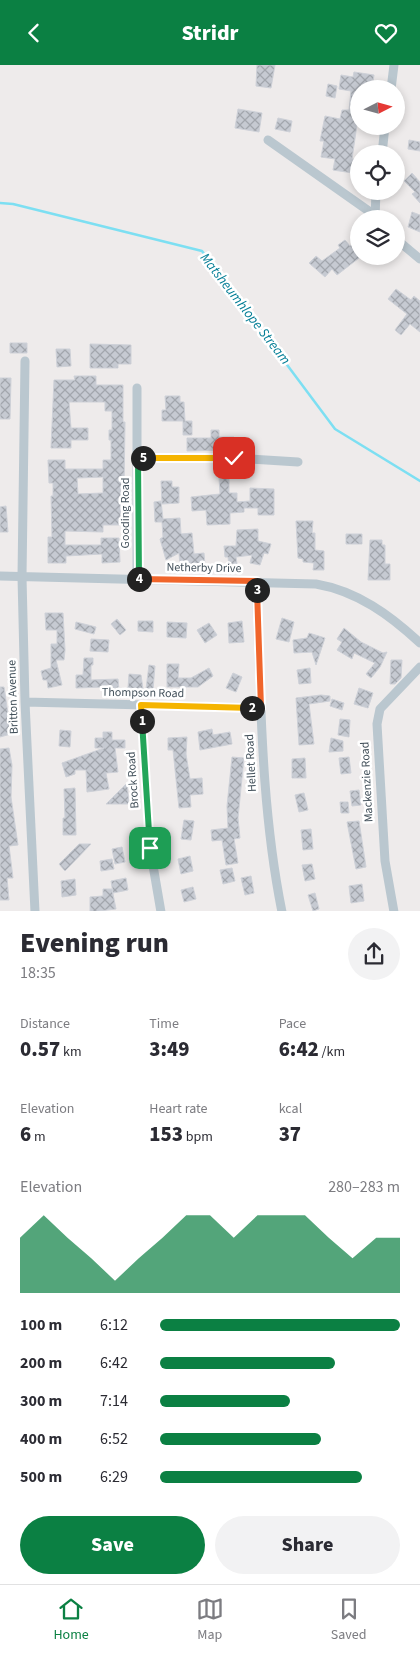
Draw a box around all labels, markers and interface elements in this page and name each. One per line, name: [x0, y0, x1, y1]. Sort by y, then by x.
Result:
text: Stridr: [181, 17, 239, 49]
icon: back: [20, 19, 48, 47]
icon: heart: [372, 19, 400, 47]
north arrow: [350, 80, 405, 135]
map controls: [350, 80, 405, 265]
button: locate: [350, 145, 405, 200]
button: layers: [350, 210, 405, 265]
water label: Matsheumhlope Stream: [195, 249, 295, 369]
pin: [213, 437, 255, 479]
icon: check: [220, 444, 248, 472]
pin: 5: [130, 445, 156, 471]
text: 5: [140, 448, 147, 468]
street label: Gooding Road: [117, 478, 134, 548]
street label: Netherby Drive: [166, 559, 242, 577]
pin: 4: [126, 567, 152, 591]
text: 4: [136, 569, 143, 589]
pin: 3: [244, 577, 270, 603]
text: 3: [254, 580, 261, 600]
street label: Britton Avenue: [3, 660, 23, 734]
street label: Thompson Road: [102, 684, 184, 702]
pin: 2: [240, 695, 264, 721]
text: 2: [249, 698, 256, 718]
pin: 1: [130, 709, 154, 733]
text: 1: [139, 711, 146, 731]
street label: Hellet Road: [241, 734, 261, 792]
street label: Mackenzie Road: [356, 741, 378, 823]
street label: Brock Road: [123, 751, 143, 809]
pin: [129, 827, 171, 869]
icon: arrive: [136, 834, 164, 862]
text: Evening run: [20, 923, 169, 963]
button: share: [348, 928, 400, 980]
text: 18:35: [20, 962, 56, 984]
text: Distance: [20, 1014, 70, 1034]
text: Time: [149, 1014, 179, 1034]
text: Pace: [279, 1014, 306, 1034]
text: 0.57: [20, 1034, 60, 1064]
text: 3:49: [149, 1034, 189, 1064]
text: 6:42: [279, 1034, 319, 1064]
text: km: [60, 1042, 82, 1062]
text: /km: [319, 1042, 345, 1062]
text: Elevation: [20, 1099, 75, 1119]
text: Heart rate: [149, 1099, 208, 1119]
text: kcal: [279, 1099, 302, 1119]
text: 6: [20, 1119, 31, 1149]
text: 153: [149, 1119, 183, 1149]
text: 37: [279, 1119, 301, 1149]
text: m: [31, 1127, 46, 1147]
text: bpm: [183, 1127, 213, 1147]
text: Elevation: [20, 1176, 82, 1198]
text: 280–283 m: [328, 1176, 400, 1198]
text: 100 m: [20, 1314, 62, 1336]
text: 6:12: [100, 1314, 128, 1336]
text: 200 m: [20, 1352, 62, 1374]
text: 6:42: [100, 1352, 128, 1374]
text: 300 m: [20, 1390, 62, 1412]
text: 7:14: [100, 1390, 128, 1412]
text: 400 m: [20, 1428, 62, 1450]
text: 6:52: [100, 1428, 128, 1450]
text: 500 m: [20, 1466, 62, 1488]
text: 6:29: [100, 1466, 128, 1488]
button: Save: [20, 1516, 205, 1574]
button: Share: [215, 1516, 400, 1574]
tab: Home: [53, 1595, 89, 1645]
tab: Map: [196, 1595, 224, 1645]
tab: Saved: [331, 1595, 366, 1645]

